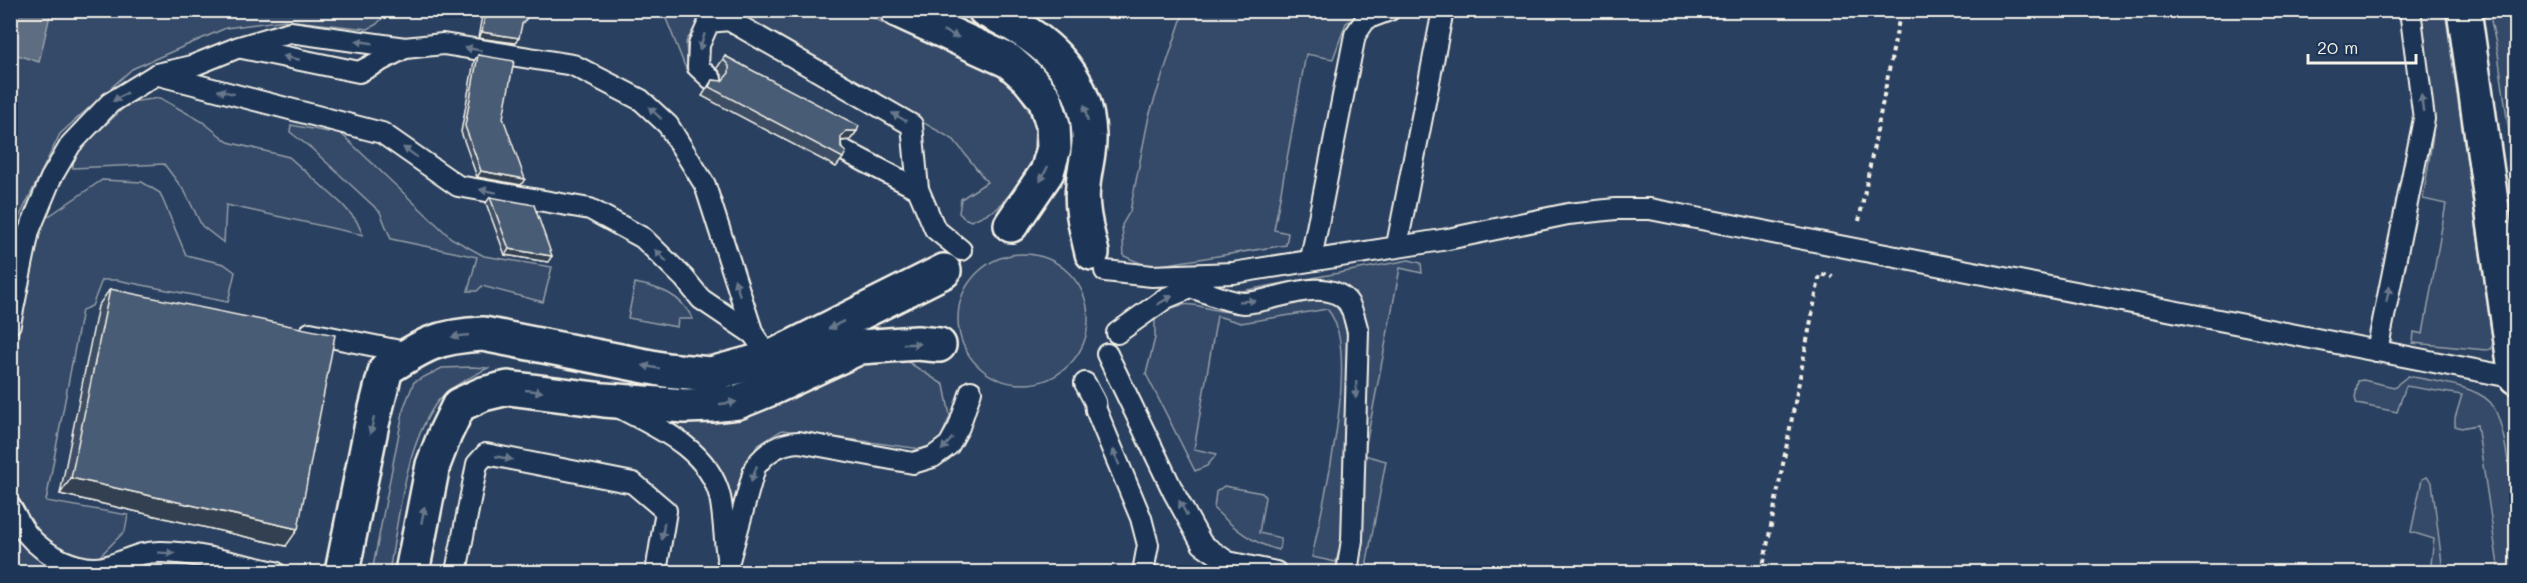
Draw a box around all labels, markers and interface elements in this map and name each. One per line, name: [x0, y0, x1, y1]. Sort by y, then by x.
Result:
scale bar: [2308, 27, 2416, 65]
one-way arrow: [942, 29, 960, 39]
one-way arrow: [697, 33, 706, 51]
text: 20 m: [2317, 35, 2358, 59]
one-way arrow: [355, 37, 374, 47]
one-way arrow: [464, 45, 483, 54]
one-way arrow: [282, 53, 301, 62]
one-way arrow: [217, 87, 235, 97]
one-way arrow: [112, 91, 128, 102]
one-way arrow: [2418, 93, 2427, 112]
one-way arrow: [1081, 103, 1090, 122]
one-way arrow: [648, 106, 662, 120]
one-way arrow: [891, 112, 907, 123]
one-way arrow: [402, 147, 418, 158]
one-way arrow: [1040, 165, 1050, 183]
one-way arrow: [478, 186, 497, 195]
one-way arrow: [655, 249, 669, 263]
one-way arrow: [732, 278, 741, 296]
one-way arrow: [2384, 284, 2393, 303]
one-way arrow: [1157, 295, 1174, 305]
one-way arrow: [1238, 296, 1257, 305]
one-way arrow: [827, 320, 844, 330]
one-way arrow: [450, 331, 469, 341]
one-way arrow: [902, 339, 921, 349]
one-way arrow: [642, 362, 661, 371]
one-way arrow: [1351, 380, 1361, 399]
one-way arrow: [525, 386, 544, 396]
one-way arrow: [719, 398, 738, 407]
one-way arrow: [366, 416, 376, 435]
one-way arrow: [940, 436, 954, 451]
one-way arrow: [1111, 448, 1121, 466]
one-way arrow: [495, 454, 514, 463]
one-way arrow: [749, 465, 758, 483]
one-way arrow: [1178, 499, 1188, 516]
one-way arrow: [419, 505, 428, 524]
one-way arrow: [658, 522, 667, 541]
one-way arrow: [157, 548, 176, 557]

